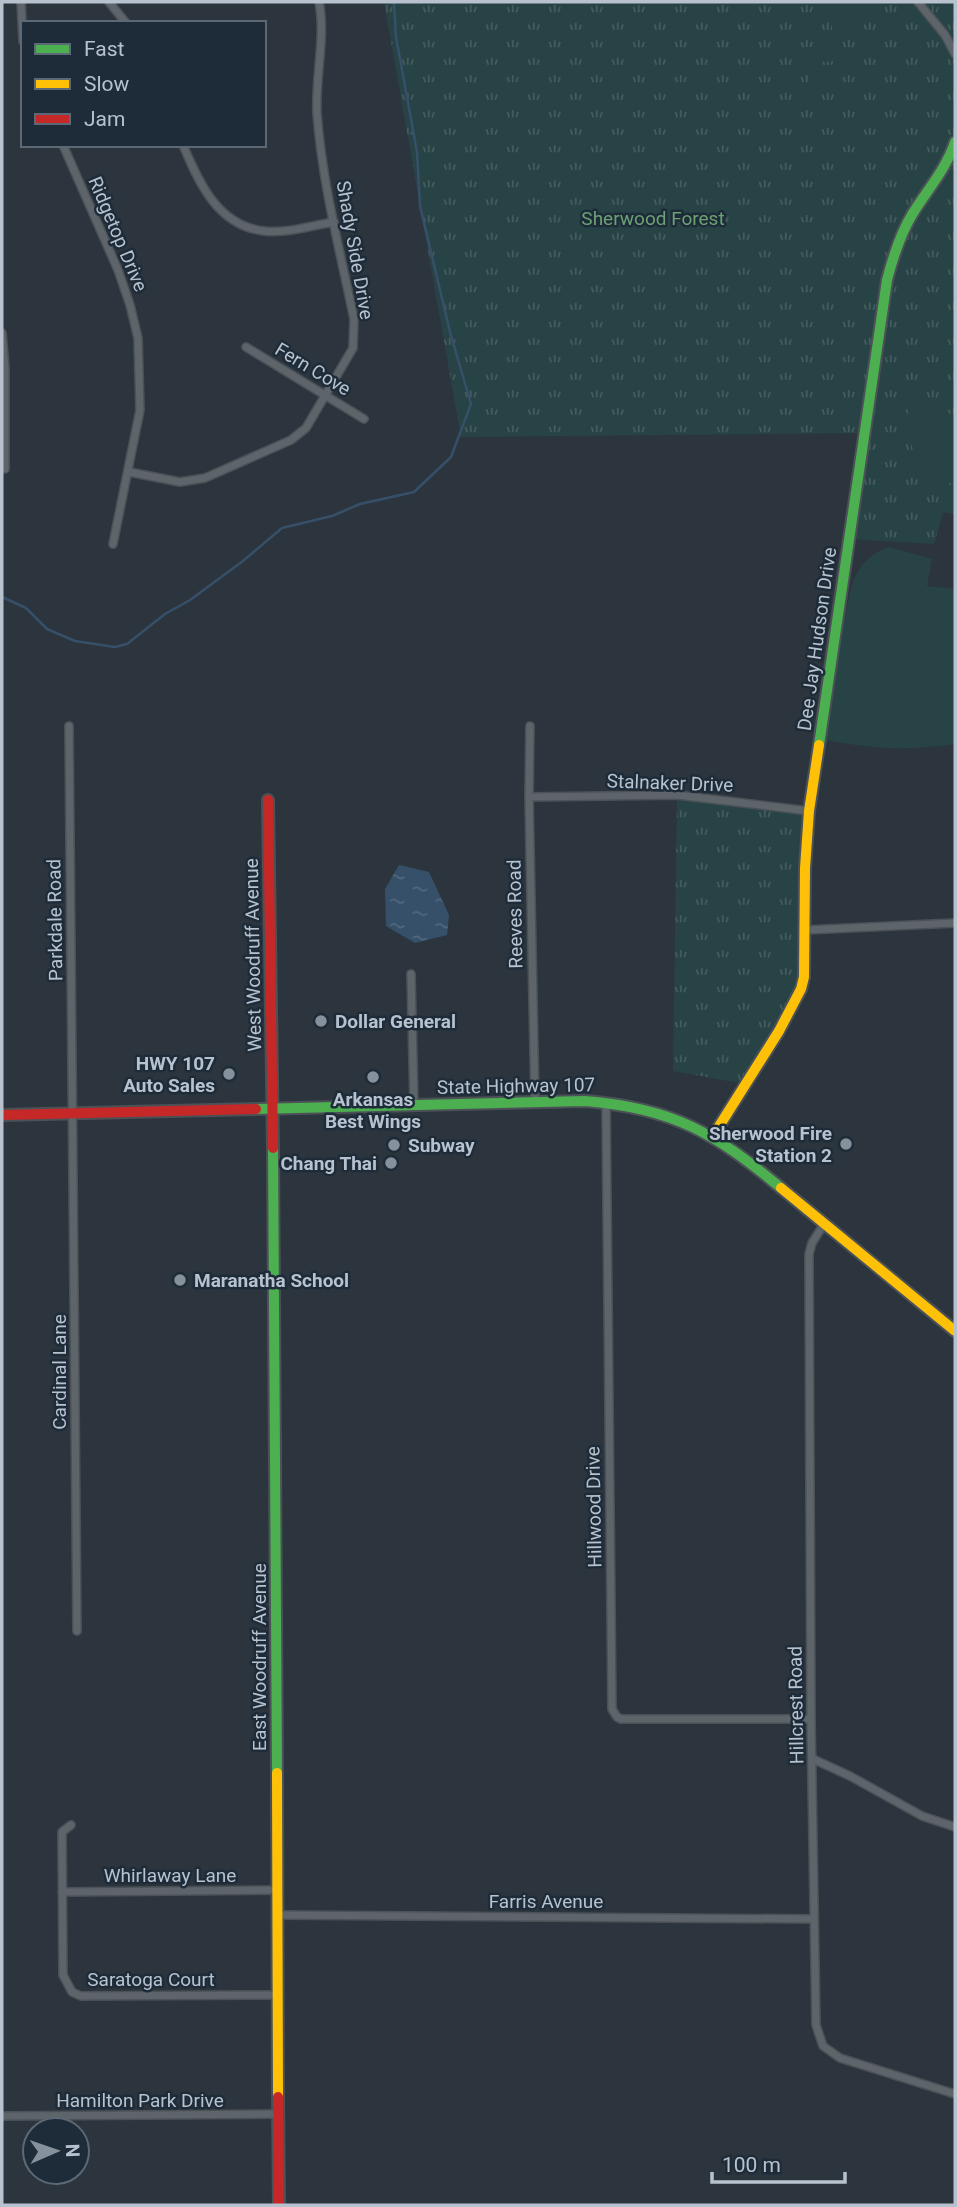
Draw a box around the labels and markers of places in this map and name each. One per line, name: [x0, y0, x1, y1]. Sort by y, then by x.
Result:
place label: Dollar General: [335, 1010, 456, 1033]
marker: Dollar General: [313, 1013, 329, 1029]
place label: HWY 107 Auto Sales: [123, 1052, 215, 1097]
marker: HWY 107 Auto Sales: [221, 1066, 237, 1082]
marker: Arkansas Best Wings: [365, 1069, 381, 1085]
place label: Arkansas Best Wings: [325, 1088, 421, 1133]
place label: Sherwood Fire Station 2: [709, 1122, 832, 1167]
place label: Subway: [408, 1134, 475, 1157]
marker: Sherwood Fire Station 2: [838, 1136, 854, 1152]
marker: Subway: [386, 1137, 402, 1153]
place label: Chang Thai: [280, 1152, 377, 1175]
marker: Chang Thai: [383, 1155, 399, 1171]
place label: Maranatha School: [194, 1269, 349, 1292]
marker: Maranatha School: [172, 1272, 188, 1288]

